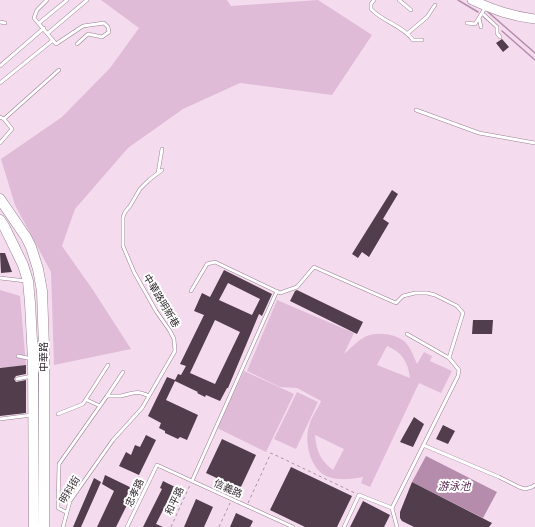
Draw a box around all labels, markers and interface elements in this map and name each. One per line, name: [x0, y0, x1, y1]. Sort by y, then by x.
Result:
street label: 中華路明新巷: [140, 272, 182, 330]
street label: 中華路: [38, 342, 50, 372]
street label: 明科街: [57, 474, 83, 506]
street label: 忠孝路: [123, 477, 147, 509]
street label: 信義路: [212, 477, 244, 501]
water label: 游泳池: [438, 480, 470, 494]
street label: 和平路: [163, 485, 187, 517]

